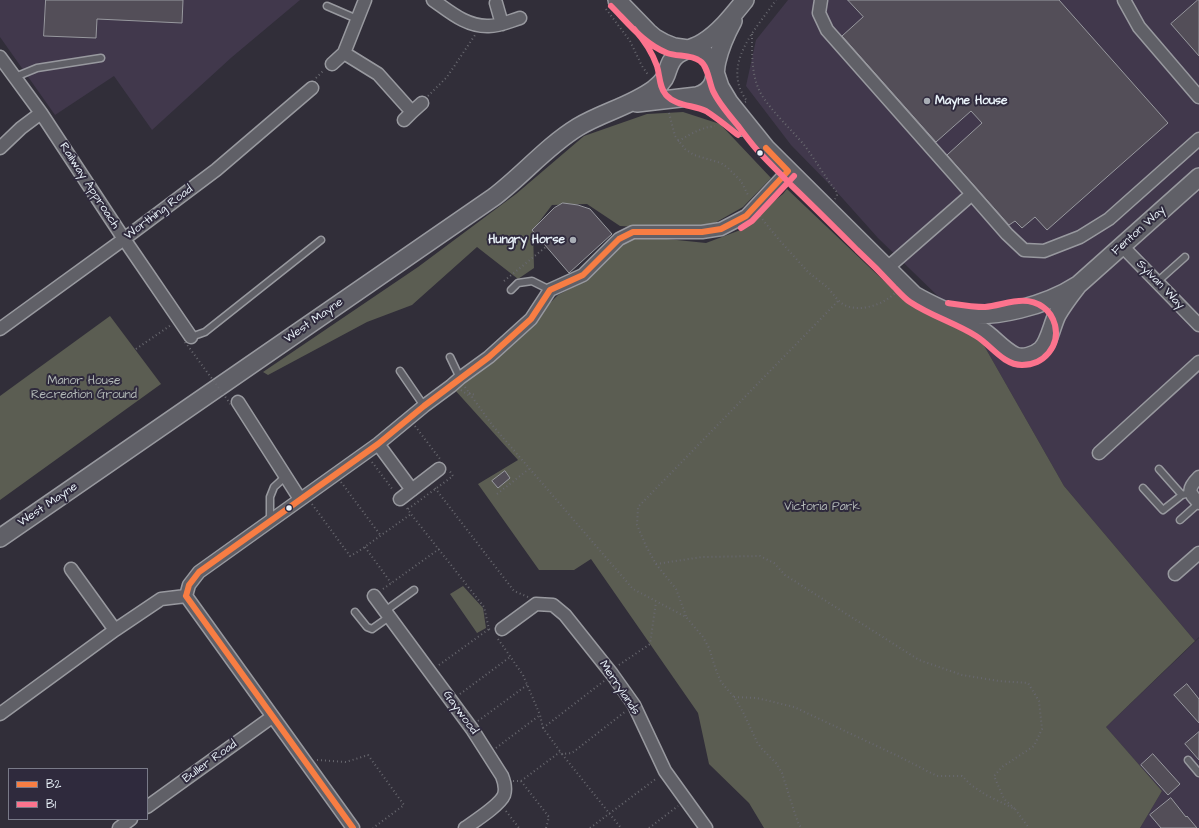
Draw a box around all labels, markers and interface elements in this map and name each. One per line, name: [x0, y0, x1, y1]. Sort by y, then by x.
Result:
place label: Mayne House: [935, 94, 1008, 108]
marker: Mayne House: [922, 96, 932, 106]
street label: Railway Approach: [56, 140, 122, 232]
unlabelled marker: [755, 148, 765, 158]
street label: Worthing Road: [122, 183, 196, 243]
street label: Fenton Way: [1109, 203, 1169, 259]
place label: Hungry Horse: [488, 233, 565, 247]
marker: Hungry Horse: [568, 235, 578, 245]
street label: Sylvan Way: [1133, 257, 1187, 313]
street label: West Mayne: [282, 295, 346, 347]
park label: Manor House Recreation Ground: [31, 374, 137, 402]
street label: West Mayne: [16, 480, 80, 530]
park label: Victoria Park: [784, 500, 860, 514]
unlabelled marker: [284, 503, 294, 513]
street label: Merrylands: [596, 658, 642, 718]
street label: Gaywood: [439, 688, 481, 738]
street label: Buller Road: [180, 737, 240, 787]
legend: [8, 768, 148, 820]
text: B2: [46, 776, 61, 793]
text: B1: [46, 796, 56, 813]

